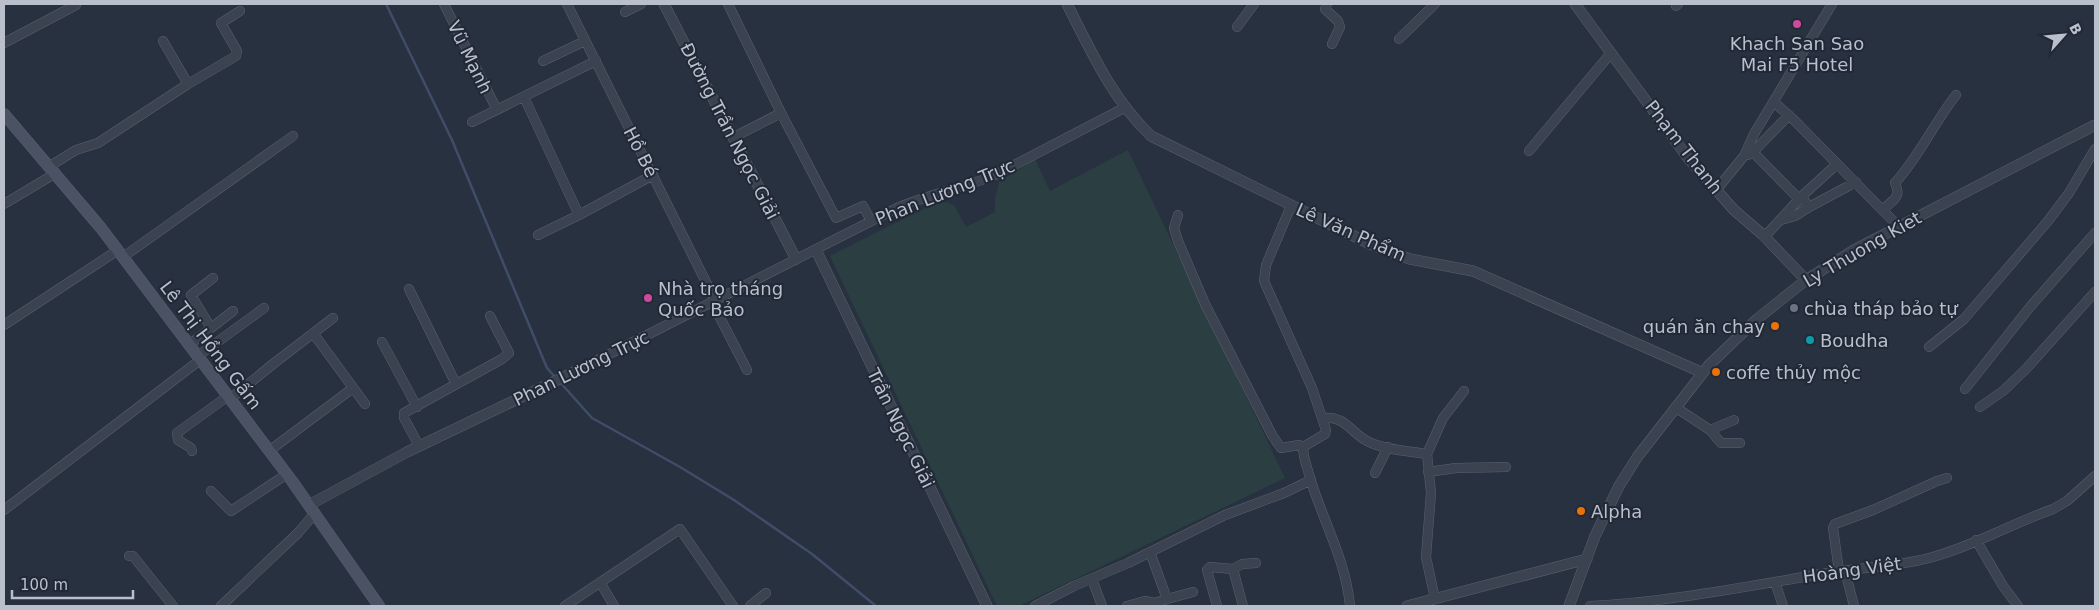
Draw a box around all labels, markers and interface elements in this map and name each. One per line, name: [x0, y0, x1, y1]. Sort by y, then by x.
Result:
north arrow: [2039, 10, 2089, 60]
street label: Vũ Mạnh: [443, 17, 497, 97]
marker: Khach San Sao Mai F5 Hotel: [1791, 18, 1803, 30]
text: B: [2066, 21, 2085, 37]
place label: Khach San Sao Mai F5 Hotel: [1730, 33, 1864, 75]
street label: Đường Trần Ngọc Giải: [676, 39, 784, 223]
street label: Phạm Thanh: [1641, 96, 1727, 198]
street label: Hồ Bé: [619, 123, 663, 181]
street label: Phan Lương Trực: [872, 154, 1018, 230]
street label: Lê Văn Phẩm: [1293, 198, 1409, 266]
street label: Ly Thuong Kiet: [1799, 207, 1925, 291]
street label: Lê Thị Hồng Gấm: [156, 277, 266, 413]
place label: Nhà trọ tháng Quốc Bảo: [658, 278, 783, 320]
marker: Nhà trọ tháng Quốc Bảo: [642, 292, 654, 304]
place label: chùa tháp bảo tự: [1804, 298, 1959, 319]
marker: chùa tháp bảo tự: [1788, 302, 1800, 314]
place label: quán ăn chay: [1643, 316, 1765, 337]
marker: quán ăn chay: [1769, 320, 1781, 332]
street label: Phan Lương Trực: [510, 326, 652, 410]
place label: Boudha: [1820, 330, 1889, 351]
marker: Boudha: [1804, 334, 1816, 346]
place label: coffe thủy mộc: [1726, 362, 1861, 383]
street label: Trần Ngọc Giải: [863, 364, 939, 491]
marker: coffe thủy mộc: [1710, 366, 1722, 378]
place label: Alpha: [1591, 501, 1642, 522]
marker: Alpha: [1575, 505, 1587, 517]
street label: Hoàng Việt: [1801, 553, 1903, 587]
scale bar: [12, 568, 134, 600]
text: 100 m: [20, 576, 68, 594]

